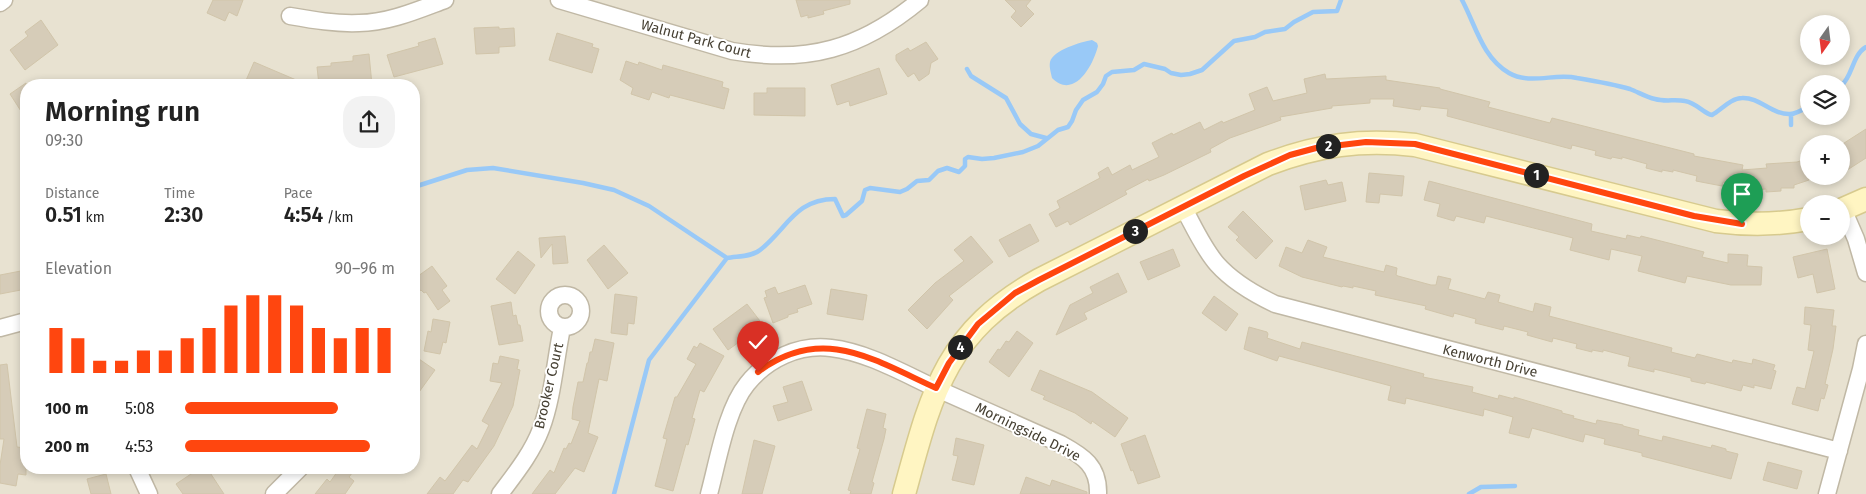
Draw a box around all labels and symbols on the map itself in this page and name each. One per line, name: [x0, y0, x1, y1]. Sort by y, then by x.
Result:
north arrow: [1800, 15, 1850, 65]
street label: Walnut Park Court: [639, 16, 754, 62]
pin: 2: [1316, 134, 1340, 158]
pin: 1: [1524, 162, 1548, 188]
pin: [1721, 173, 1763, 224]
pin: 3: [1122, 218, 1148, 244]
pin: [737, 321, 779, 372]
pin: 4: [948, 334, 972, 360]
street label: Brooker Court: [531, 340, 567, 431]
street label: Kenworth Drive: [1441, 341, 1539, 381]
street label: Morningside Drive: [973, 399, 1083, 465]

